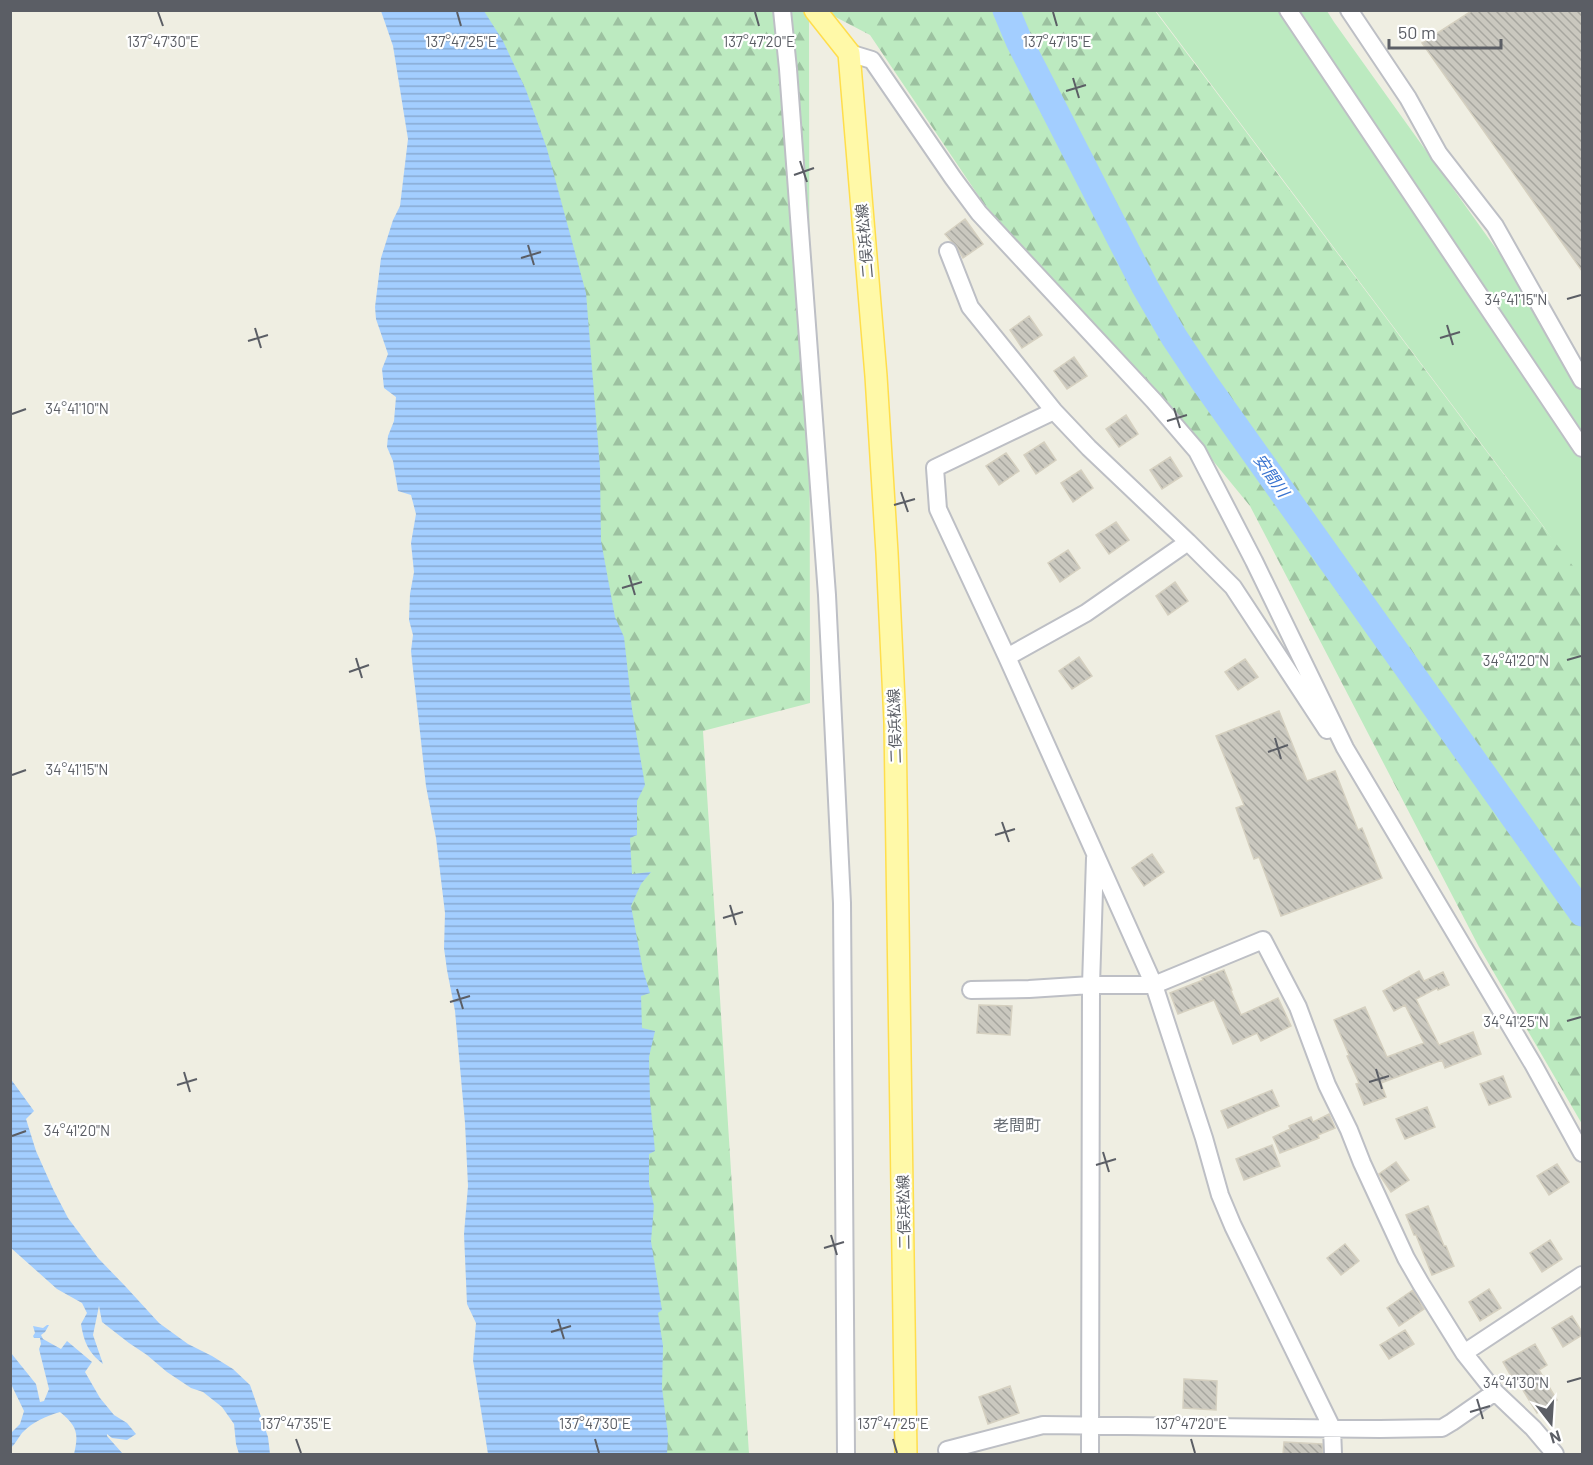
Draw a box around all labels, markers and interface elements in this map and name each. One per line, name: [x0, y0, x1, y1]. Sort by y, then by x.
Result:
scale bar: [1389, 12, 1502, 50]
text: 50 m: [1398, 21, 1436, 43]
text: 137°47'30"E: [127, 32, 199, 50]
text: 137°47'25"E: [425, 32, 497, 50]
text: 137°47'20"E: [723, 32, 795, 50]
text: 137°47'15"E: [1023, 32, 1091, 50]
street label: 二俣浜松線: [852, 203, 876, 279]
text: 34°41'15"N: [1485, 290, 1547, 308]
text: 34°41'10"N: [45, 399, 109, 417]
water label: 安間川: [1250, 450, 1295, 502]
text: 34°41'20"N: [1483, 651, 1549, 669]
street label: 二俣浜松線: [884, 688, 904, 764]
text: 34°41'15"N: [46, 760, 108, 778]
text: 34°41'25"N: [1483, 1012, 1549, 1030]
district label: 老間町: [993, 1115, 1041, 1134]
text: 34°41'20"N: [44, 1121, 110, 1139]
street label: 二俣浜松線: [893, 1174, 913, 1250]
text: 34°41'30"N: [1483, 1373, 1549, 1391]
north arrow: [1521, 1393, 1581, 1453]
text: 137°47'35"E: [260, 1414, 332, 1432]
text: 137°47'30"E: [559, 1414, 631, 1432]
text: 137°47'25"E: [857, 1414, 929, 1432]
text: 137°47'20"E: [1155, 1414, 1227, 1432]
text: N: [1548, 1427, 1563, 1448]

